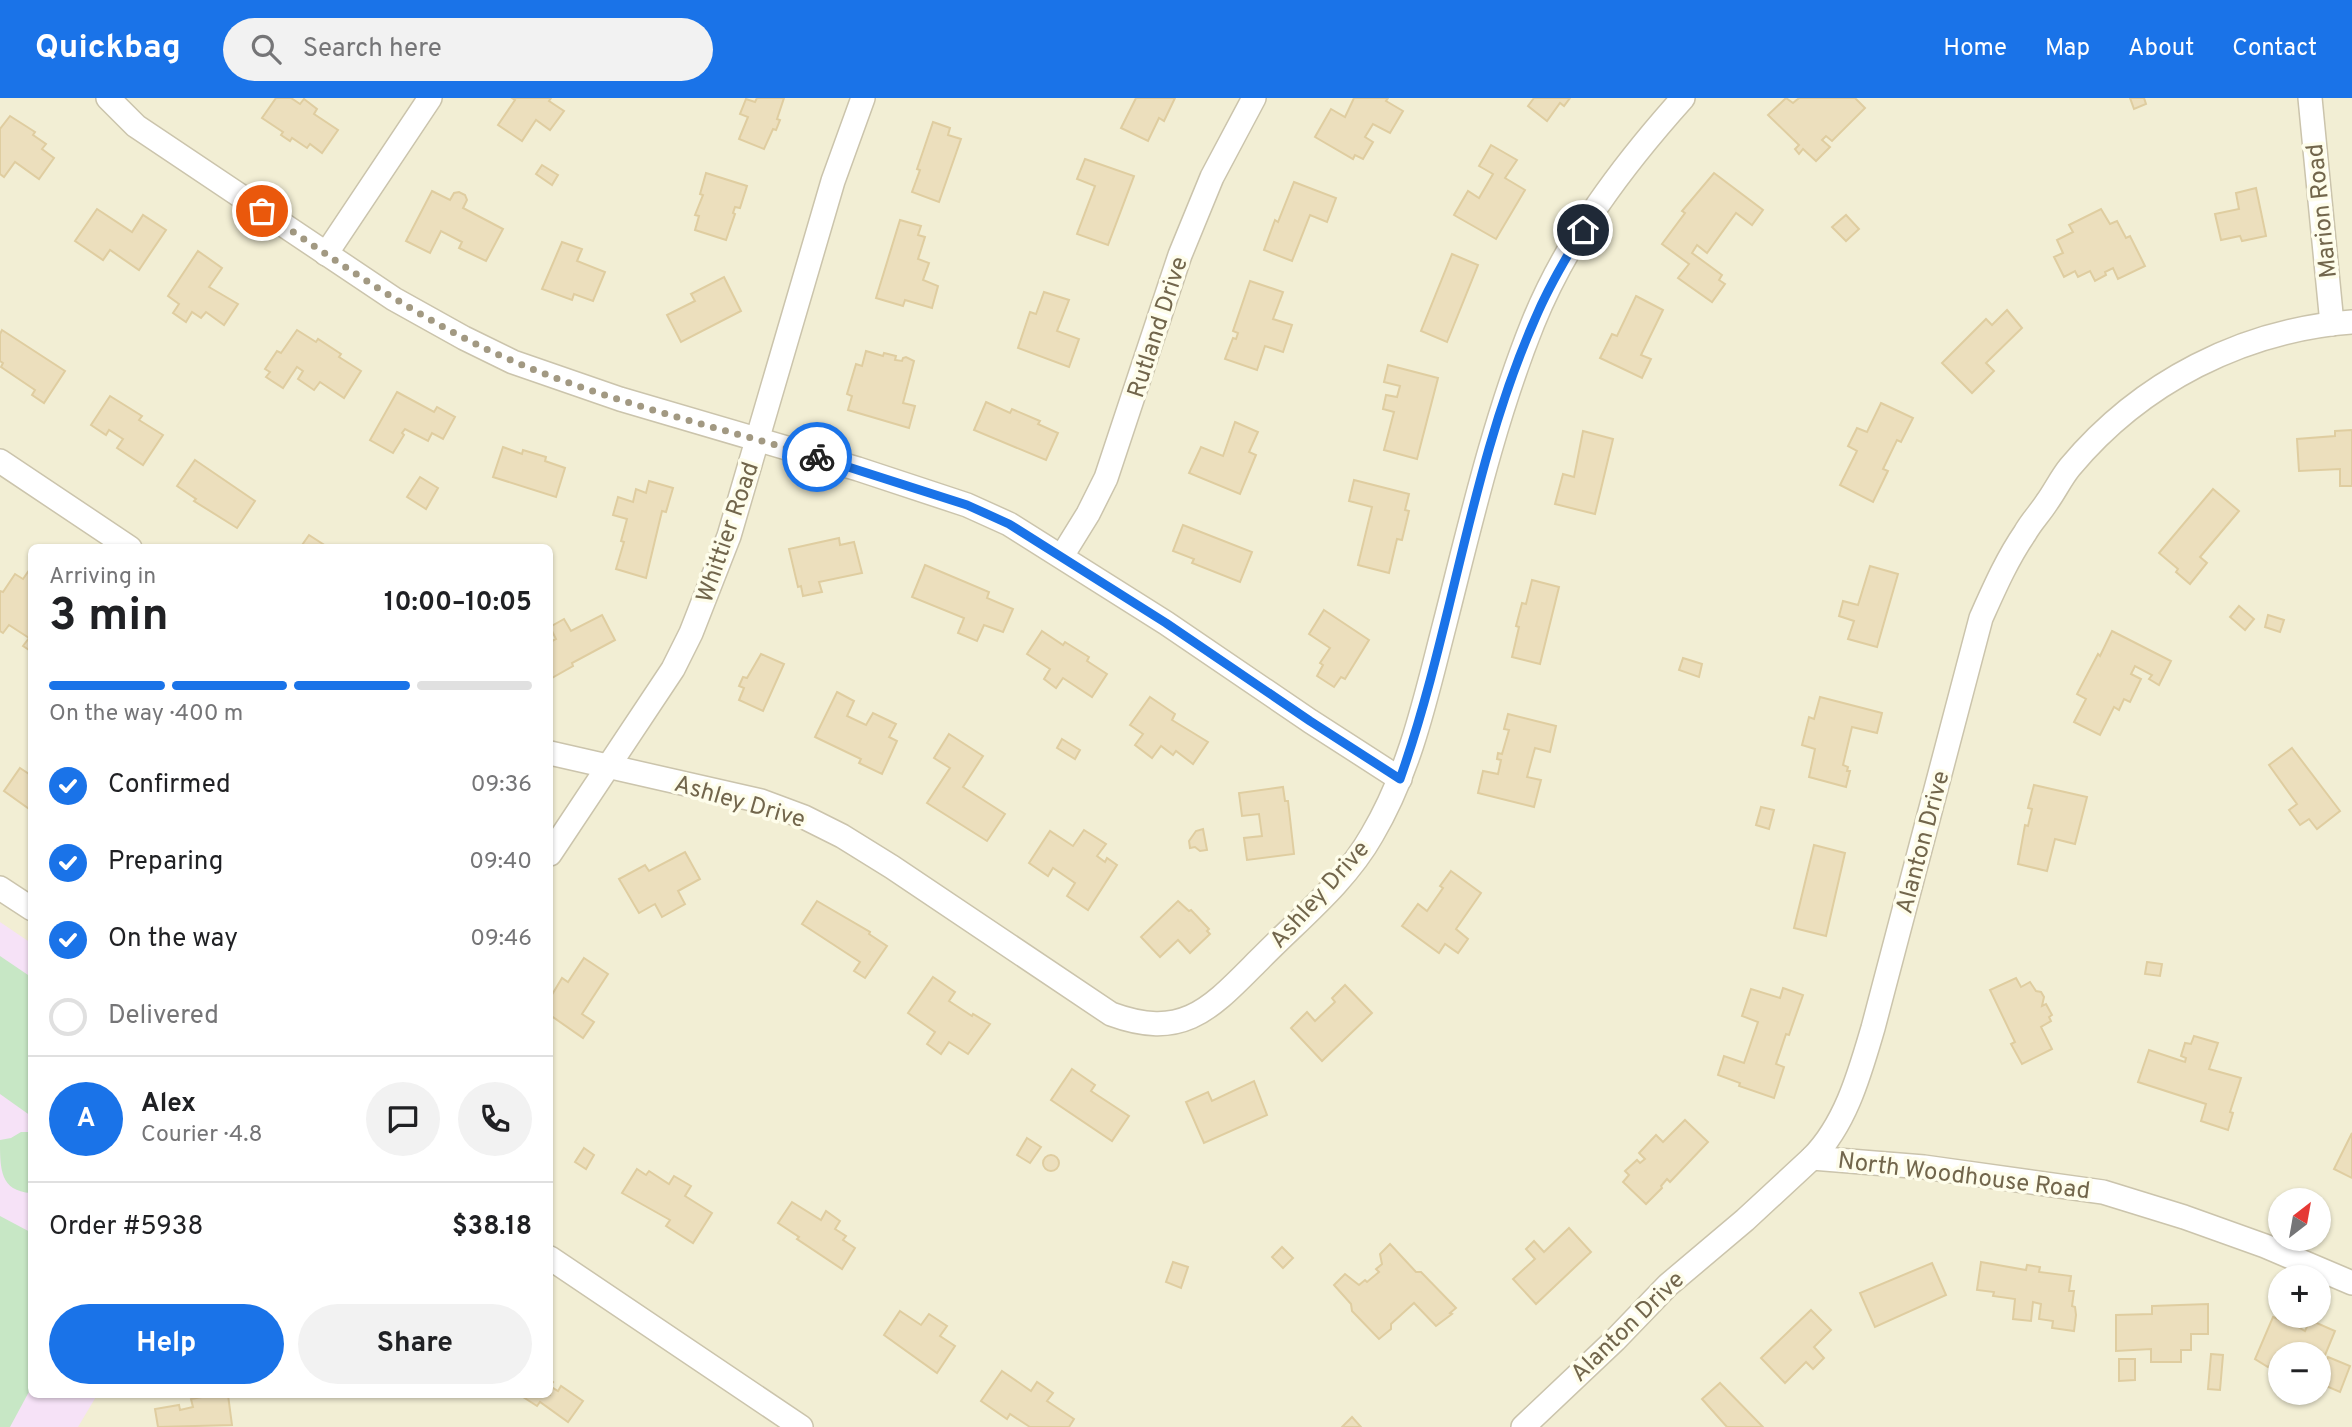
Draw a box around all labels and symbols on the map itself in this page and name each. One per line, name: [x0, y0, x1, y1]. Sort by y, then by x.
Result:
street label: Marion Road: [2301, 142, 2345, 279]
pin: [232, 181, 292, 241]
pin: [1553, 200, 1613, 260]
street label: Rutland Drive: [1122, 253, 1196, 402]
courier: [782, 422, 852, 492]
street label: Whittier Road: [691, 458, 767, 607]
street label: Alanton Drive: [1890, 768, 1957, 917]
street label: Ashley Drive: [670, 770, 808, 836]
street label: Ashley Drive: [1264, 835, 1377, 955]
street label: North Woodhouse Road: [1836, 1147, 2092, 1207]
north arrow: [2268, 1188, 2331, 1251]
street label: Alanton Drive: [1565, 1266, 1692, 1389]

